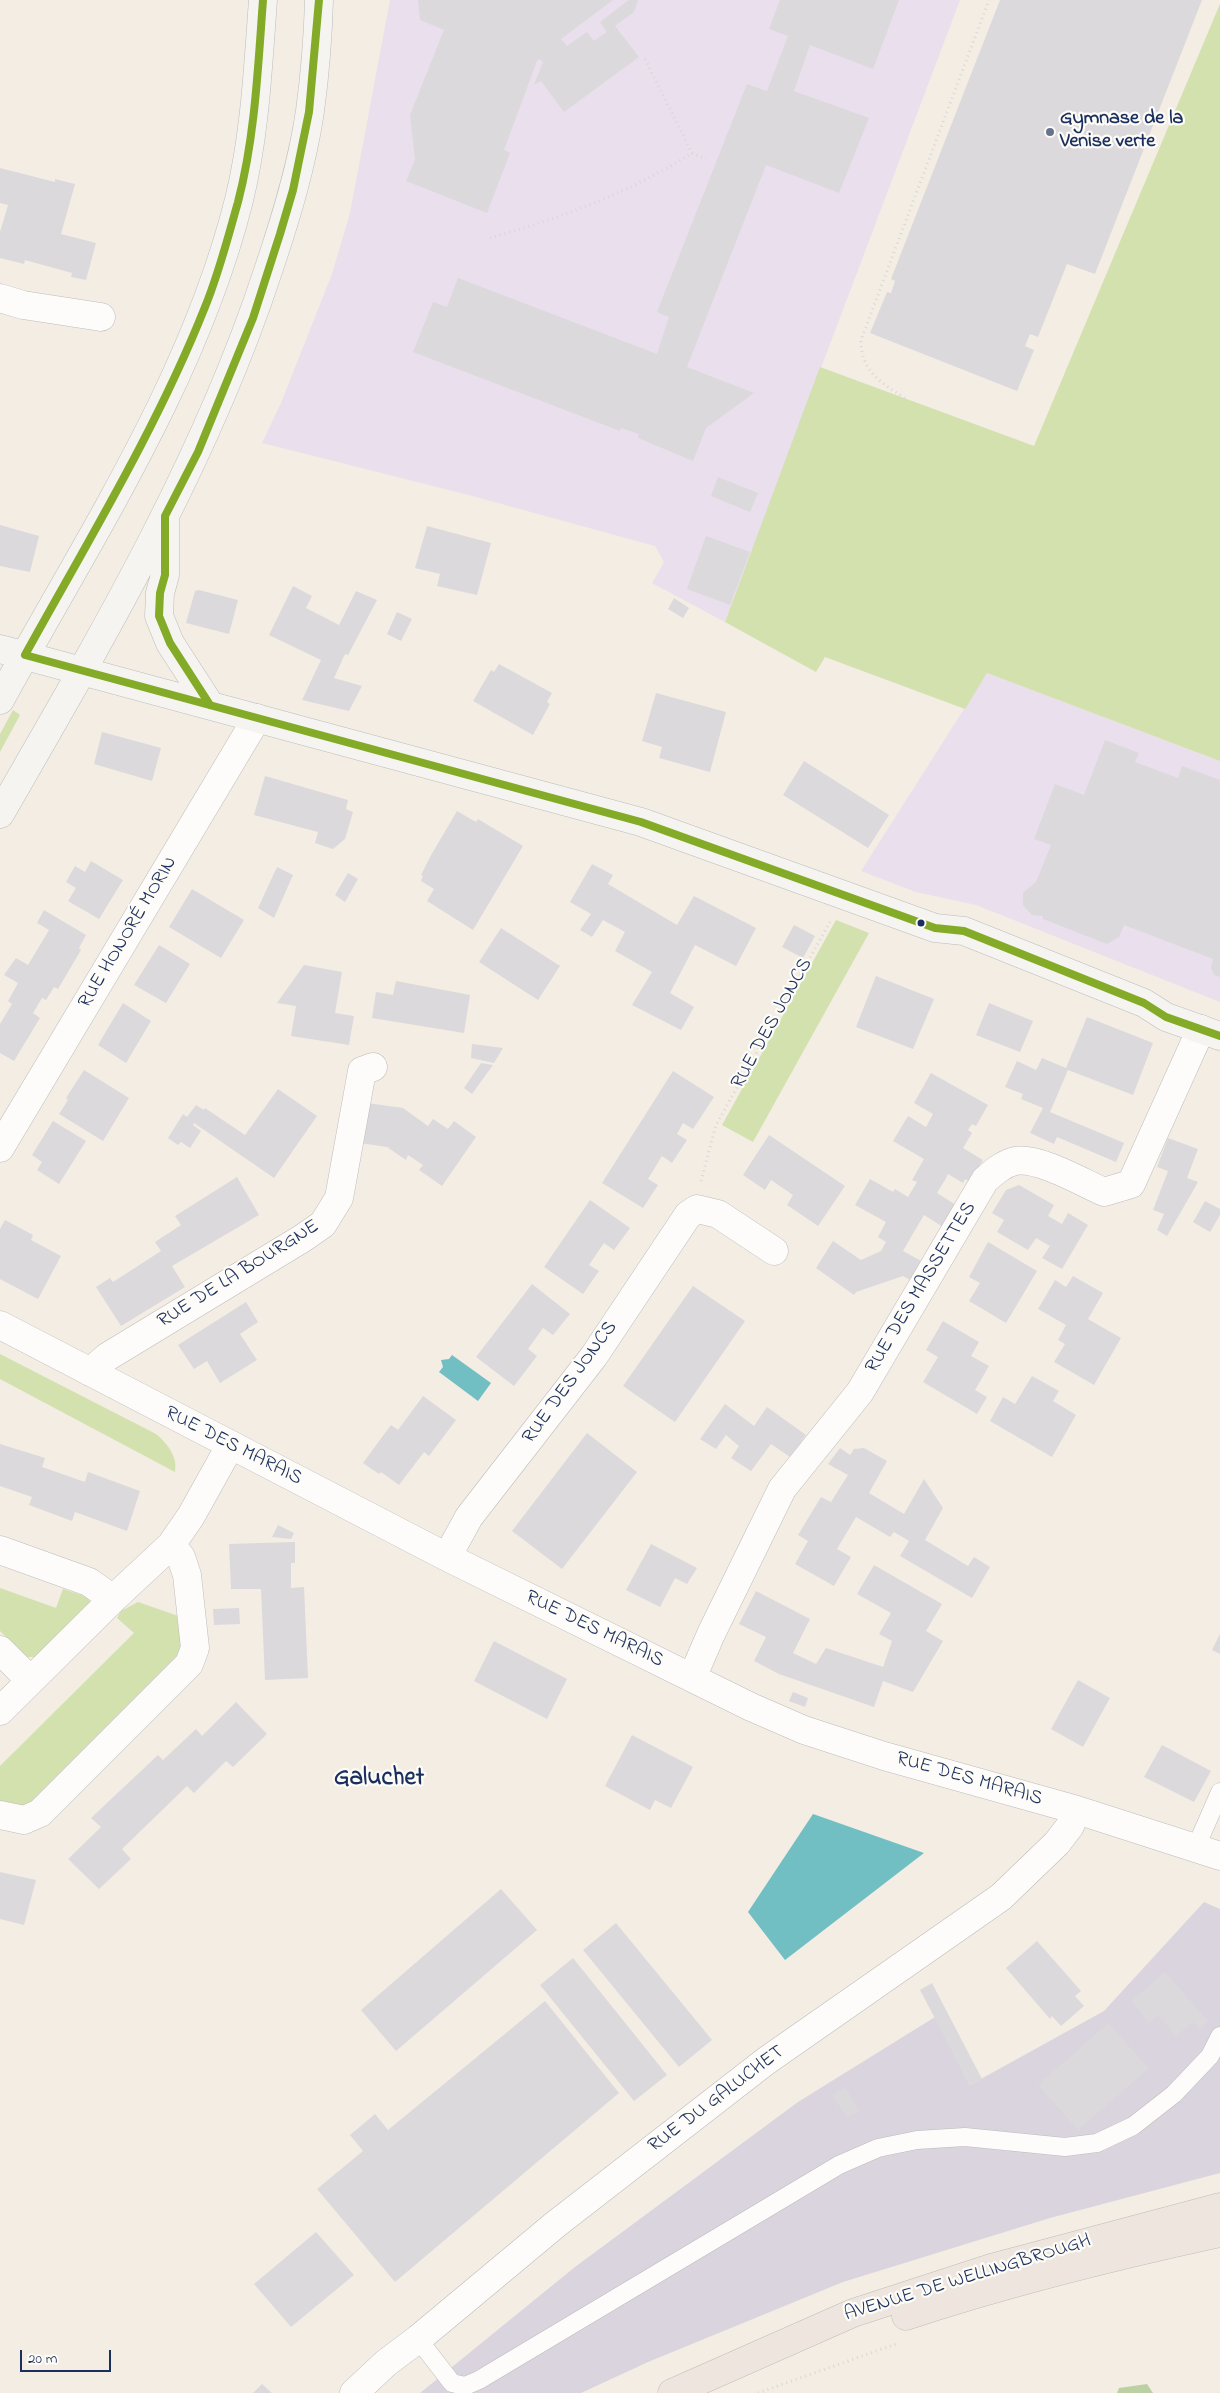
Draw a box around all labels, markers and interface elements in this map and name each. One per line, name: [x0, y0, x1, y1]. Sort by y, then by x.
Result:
place label: Gymnase de la Venise verte: [1060, 108, 1183, 155]
marker: Gymnase de la Venise verte: [1044, 126, 1056, 138]
street label: RUE HONORÉ MORIN: [74, 853, 184, 1013]
unlabelled marker: [916, 918, 926, 928]
street label: RUE DES JONCS: [727, 954, 819, 1094]
street label: RUE DES MASSETTES: [861, 1198, 983, 1378]
street label: RUE DE LA BOURGNE: [154, 1216, 324, 1334]
street label: RUE DES JONCS: [518, 1317, 624, 1449]
street label: RUE DES MARAIS: [160, 1402, 306, 1492]
street label: RUE DES MARAIS: [521, 1586, 667, 1674]
street label: RUE DES MARAIS: [893, 1748, 1045, 1812]
district label: Galuchet: [334, 1765, 424, 1795]
street label: RUE DU GALUCHET: [644, 2041, 790, 2159]
street label: AVENUE DE WELLINGBROUGH: [842, 2230, 1094, 2328]
scale bar: [22, 2340, 114, 2372]
text: 20 m: [28, 2348, 57, 2370]

